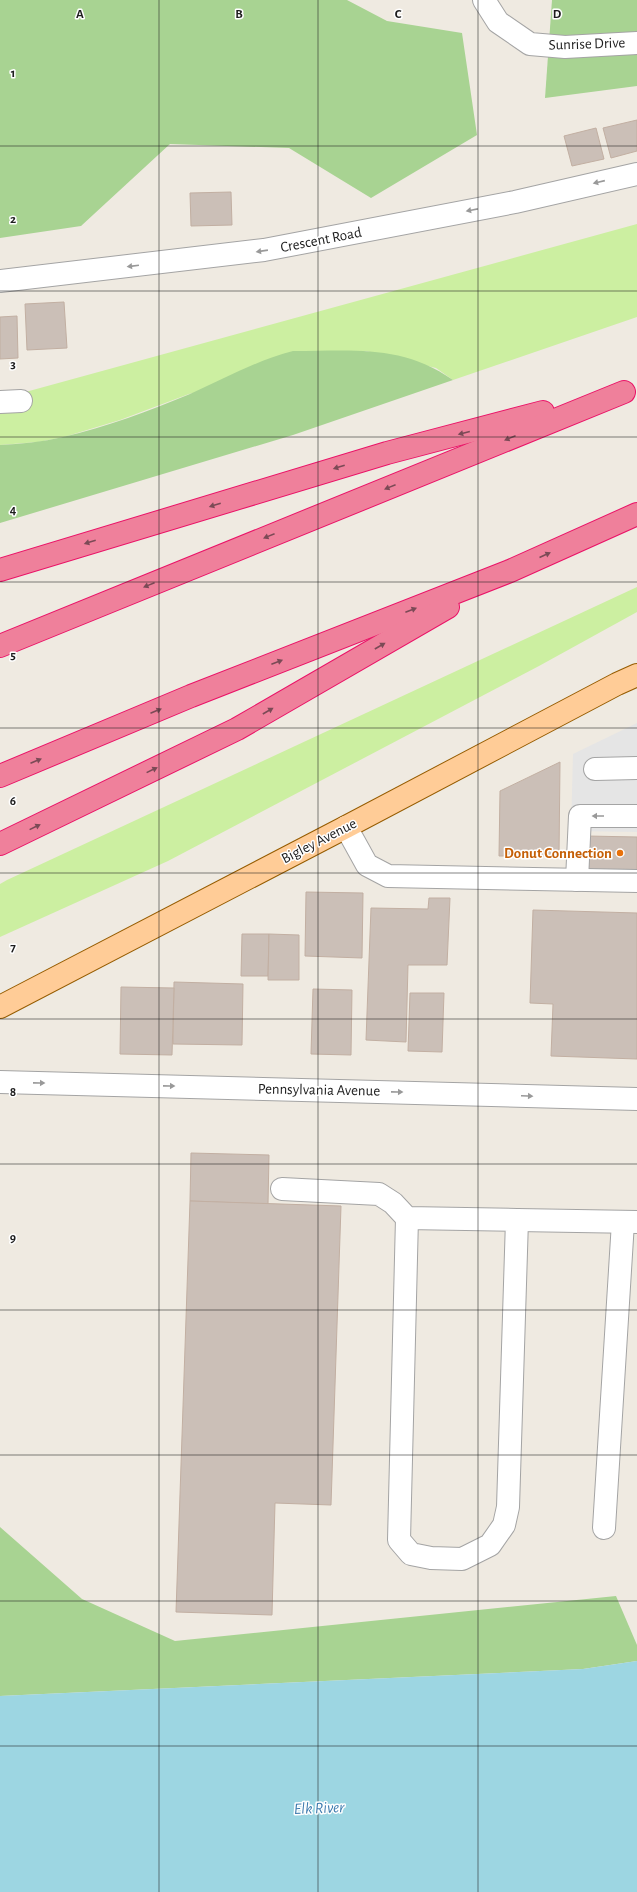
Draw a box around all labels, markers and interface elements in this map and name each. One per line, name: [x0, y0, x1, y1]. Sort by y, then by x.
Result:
text: A: [76, 8, 84, 21]
text: B: [235, 8, 243, 21]
text: C: [395, 8, 402, 21]
text: D: [553, 8, 562, 21]
street label: Sunrise Drive: [548, 35, 626, 53]
text: 1: [11, 67, 15, 80]
one-way arrow: [593, 180, 605, 186]
one-way arrow: [466, 208, 478, 214]
text: 2: [10, 213, 16, 226]
street label: Crescent Road: [279, 225, 363, 255]
one-way arrow: [256, 248, 268, 254]
one-way arrow: [127, 263, 139, 269]
text: 3: [10, 358, 16, 371]
one-way arrow: [458, 430, 470, 436]
one-way arrow: [505, 435, 516, 441]
one-way arrow: [333, 464, 345, 470]
one-way arrow: [384, 484, 395, 490]
one-way arrow: [208, 502, 220, 508]
text: 4: [10, 504, 17, 517]
one-way arrow: [264, 533, 275, 539]
one-way arrow: [84, 539, 96, 545]
one-way arrow: [540, 552, 551, 558]
one-way arrow: [143, 582, 155, 589]
one-way arrow: [405, 606, 417, 612]
one-way arrow: [374, 643, 386, 650]
text: 5: [10, 649, 16, 662]
one-way arrow: [271, 659, 283, 665]
one-way arrow: [150, 707, 162, 713]
one-way arrow: [262, 708, 274, 715]
one-way arrow: [30, 757, 42, 764]
one-way arrow: [147, 767, 158, 773]
text: 6: [10, 795, 16, 808]
one-way arrow: [591, 813, 604, 819]
street label: Bigley Avenue: [279, 816, 359, 866]
one-way arrow: [29, 824, 41, 830]
place label: Donut Connection: [504, 846, 612, 861]
marker: Donut Connection: [615, 848, 625, 858]
text: 7: [10, 941, 16, 954]
one-way arrow: [33, 1080, 46, 1086]
street label: Pennsylvania Avenue: [258, 1081, 380, 1099]
one-way arrow: [163, 1083, 175, 1090]
text: 8: [10, 1086, 16, 1099]
one-way arrow: [391, 1089, 404, 1095]
one-way arrow: [521, 1092, 533, 1099]
text: 9: [10, 1232, 16, 1245]
water label: Elk River: [293, 1799, 345, 1817]

